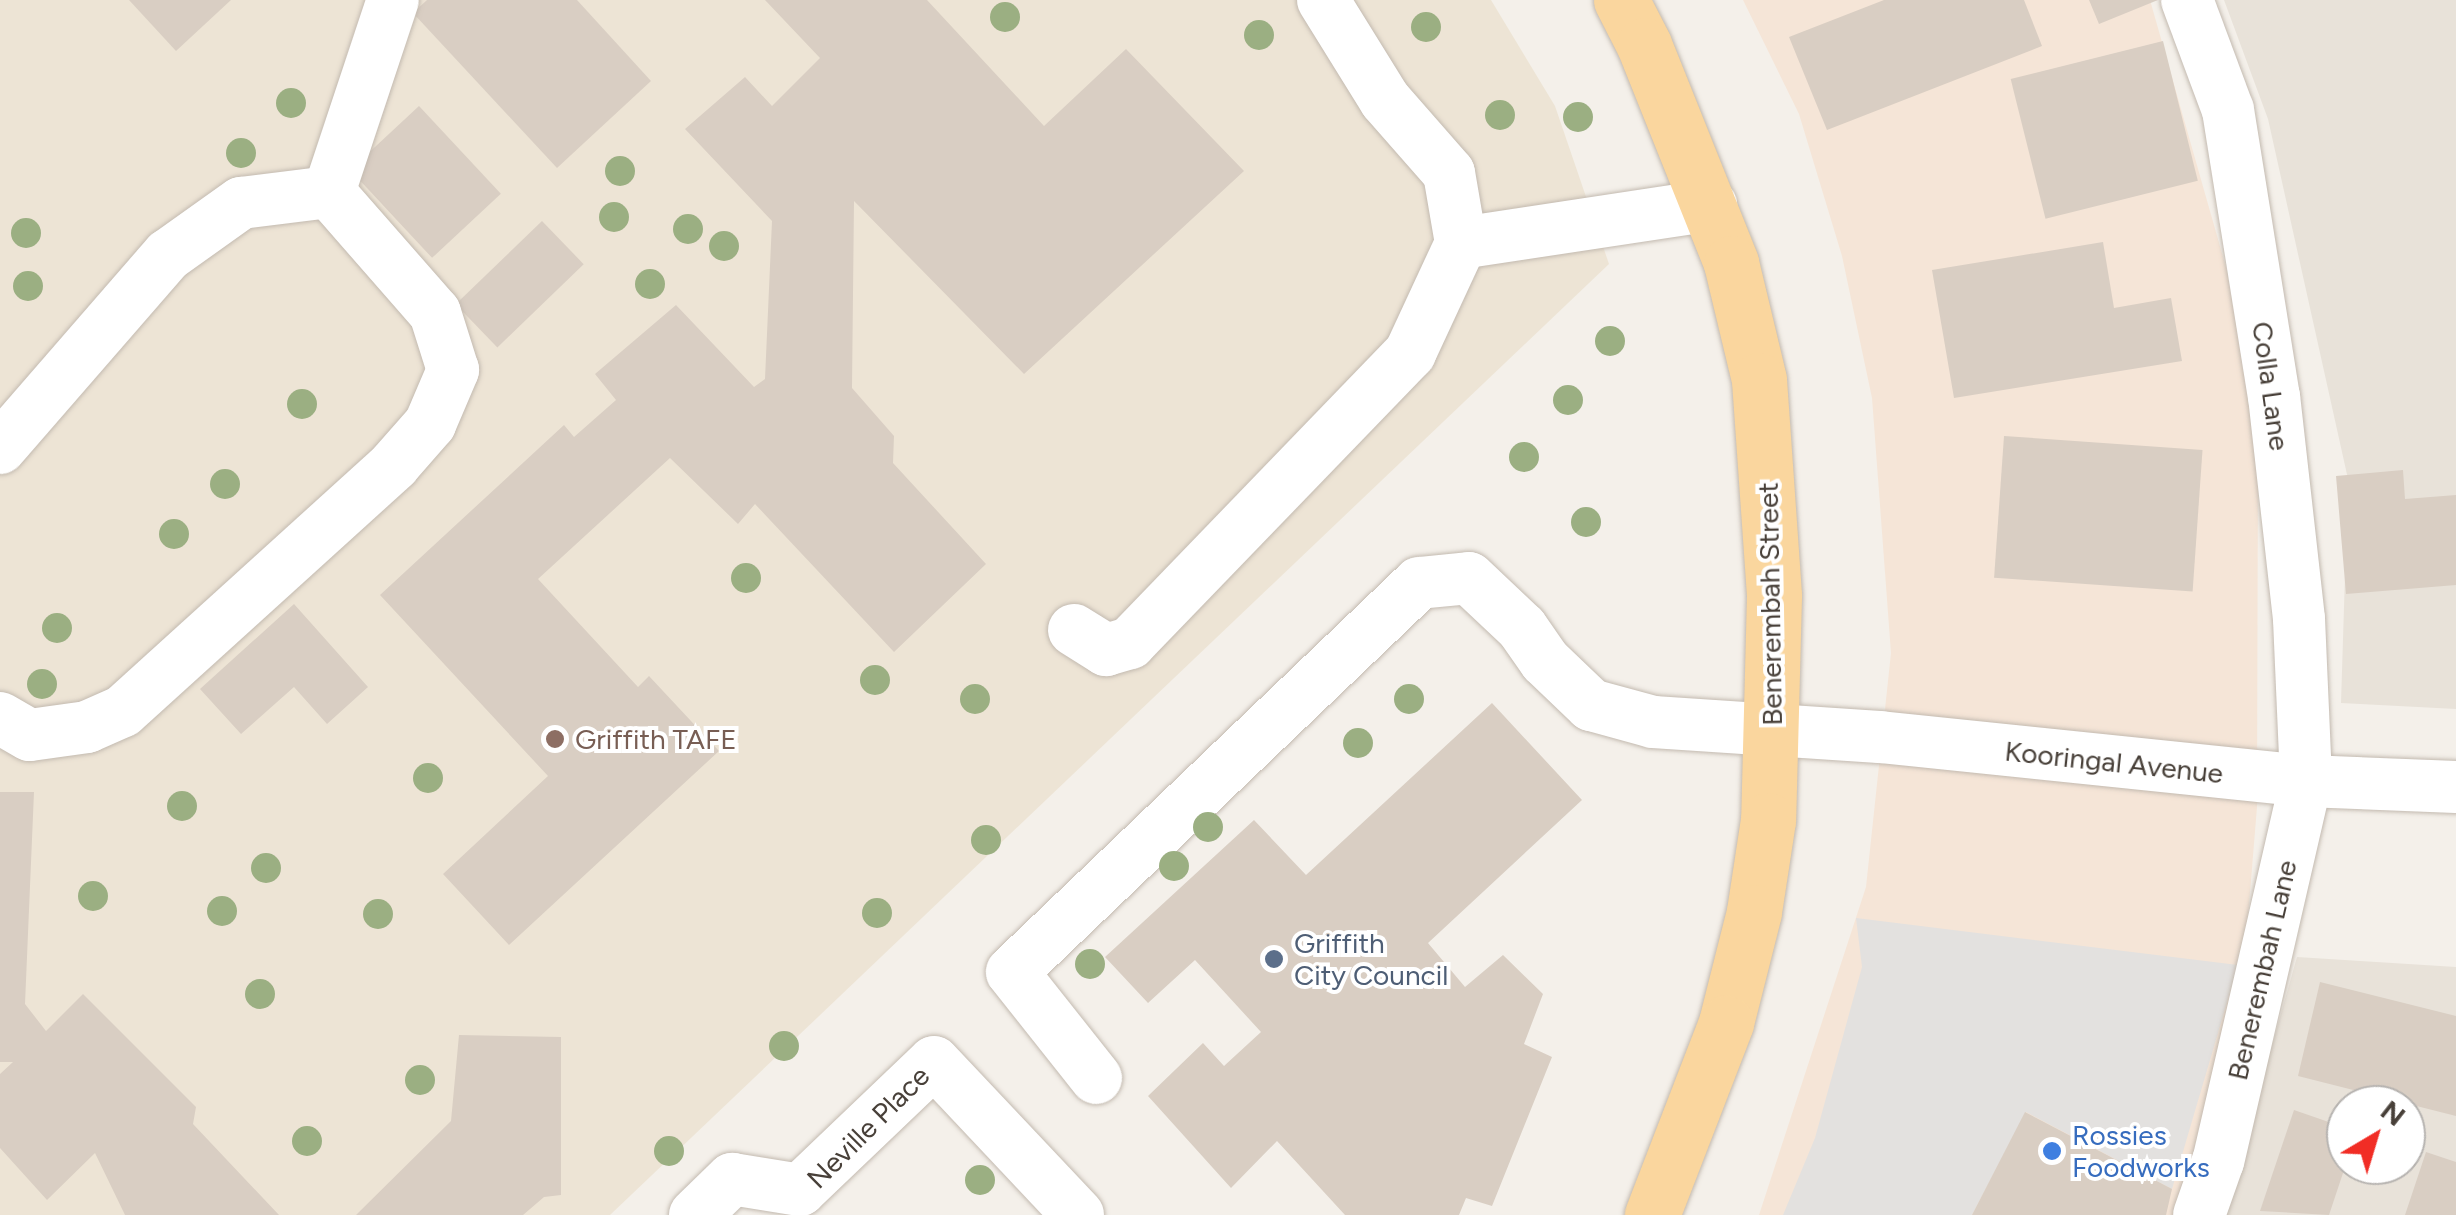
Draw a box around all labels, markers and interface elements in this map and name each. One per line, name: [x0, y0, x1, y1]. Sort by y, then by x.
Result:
street label: Colla Lane: [2245, 319, 2297, 453]
street label: Benerembah Street: [1751, 482, 1789, 726]
place label: Griffith TAFE: [575, 722, 737, 756]
marker: Griffith TAFE: [544, 728, 566, 750]
street label: Kooringal Avenue: [2003, 734, 2225, 790]
street label: Benerembah Lane: [2220, 857, 2304, 1083]
place label: Griffith City Council: [1294, 926, 1448, 992]
marker: Griffith City Council: [1263, 948, 1285, 970]
street label: Neville Place: [800, 1059, 936, 1195]
north arrow: [2326, 1085, 2426, 1185]
text: N: [2374, 1093, 2412, 1133]
place label: Rossies Foodworks: [2072, 1118, 2210, 1184]
marker: Rossies Foodworks: [2041, 1140, 2063, 1162]

